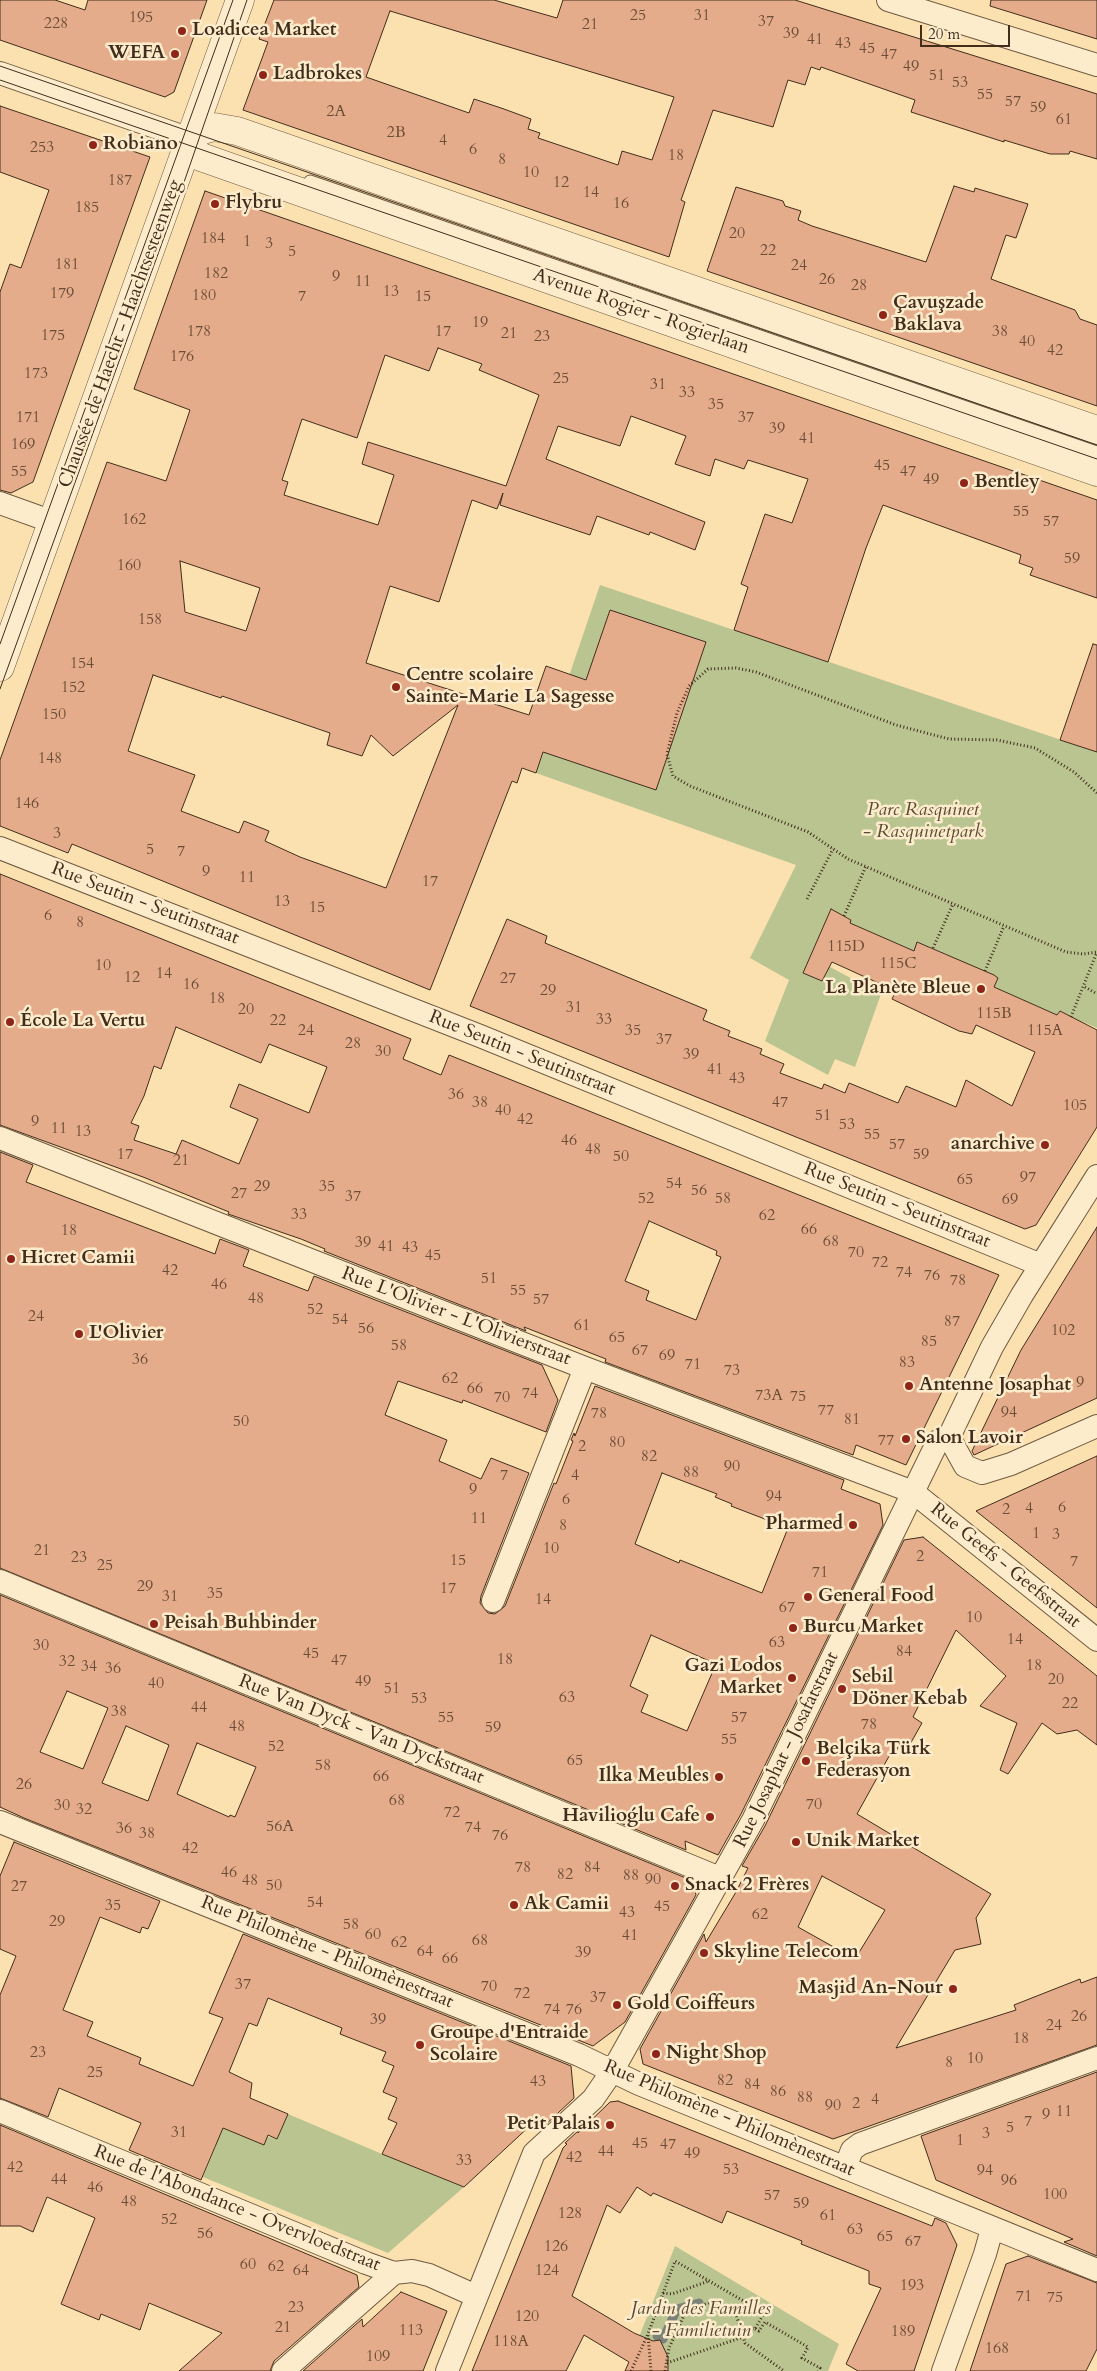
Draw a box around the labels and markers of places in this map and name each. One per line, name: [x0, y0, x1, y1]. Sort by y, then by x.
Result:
place label: Loadicea Market: [192, 20, 337, 42]
marker: Loadicea Market: [176, 25, 188, 37]
place label: WEFA: [108, 43, 165, 65]
marker: WEFA: [169, 48, 181, 60]
place label: Ladbrokes: [273, 64, 362, 86]
marker: Ladbrokes: [257, 69, 269, 81]
place label: Robiano: [103, 134, 178, 156]
marker: Robiano: [87, 139, 99, 151]
place label: Flybru: [225, 193, 282, 215]
marker: Flybru: [209, 198, 221, 210]
place label: Çavuşzade Baklava: [893, 293, 984, 337]
marker: Çavuşzade Baklava: [877, 309, 889, 321]
place label: Bentley: [974, 472, 1040, 494]
marker: Bentley: [958, 477, 970, 489]
place label: Centre scolaire Sainte-Marie La Sagesse: [406, 665, 615, 709]
marker: Centre scolaire Sainte-Marie La Sagesse: [390, 681, 402, 693]
place label: La Planète Bleue: [825, 978, 971, 1000]
marker: La Planète Bleue: [975, 983, 987, 995]
place label: École La Vertu: [20, 1011, 145, 1033]
marker: École La Vertu: [4, 1016, 16, 1028]
place label: anarchive: [951, 1134, 1035, 1156]
marker: anarchive: [1039, 1139, 1051, 1151]
place label: Hicret Camii: [21, 1248, 135, 1270]
marker: Hicret Camii: [5, 1253, 17, 1265]
place label: L'Olivier: [89, 1323, 163, 1345]
marker: L'Olivier: [73, 1328, 85, 1340]
place label: Antenne Josaphat: [919, 1375, 1071, 1397]
marker: Antenne Josaphat: [903, 1380, 915, 1392]
place label: Salon Lavoir: [916, 1428, 1023, 1450]
marker: Salon Lavoir: [900, 1433, 912, 1445]
place label: Pharmed: [765, 1514, 843, 1536]
marker: Pharmed: [847, 1519, 859, 1531]
place label: General Food: [818, 1586, 934, 1608]
marker: General Food: [802, 1591, 814, 1603]
place label: Peisah Buhbinder: [164, 1613, 317, 1635]
place label: Burcu Market: [803, 1617, 923, 1639]
marker: Peisah Buhbinder: [148, 1618, 160, 1630]
marker: Burcu Market: [787, 1622, 799, 1634]
place label: Gazi Lodos Market: [685, 1656, 782, 1700]
place label: Sebil Döner Kebab: [852, 1667, 968, 1711]
marker: Gazi Lodos Market: [786, 1672, 798, 1684]
marker: Sebil Döner Kebab: [836, 1683, 848, 1695]
place label: Belçika Türk Federasyon: [816, 1739, 931, 1783]
marker: Belçika Türk Federasyon: [800, 1755, 812, 1767]
place label: Ilka Meubles: [599, 1766, 709, 1788]
marker: Ilka Meubles: [713, 1771, 725, 1783]
place label: Havilioǵlu Cafe: [562, 1806, 700, 1828]
marker: Havilioǵlu Cafe: [704, 1811, 716, 1823]
place label: Unik Market: [806, 1831, 919, 1853]
marker: Unik Market: [790, 1836, 802, 1848]
place label: Snack 2 Frères: [685, 1875, 809, 1897]
marker: Snack 2 Frères: [669, 1880, 681, 1892]
place label: Ak Camii: [524, 1894, 609, 1916]
marker: Ak Camii: [508, 1899, 520, 1911]
place label: Skyline Telecom: [714, 1942, 859, 1964]
marker: Skyline Telecom: [698, 1947, 710, 1959]
place label: Masjid An-Nour: [799, 1978, 943, 2000]
marker: Masjid An-Nour: [947, 1983, 959, 1995]
place label: Gold Coiffeurs: [627, 1994, 755, 2016]
marker: Gold Coiffeurs: [611, 1999, 623, 2011]
place label: Groupe d'Entraide Scolaire: [430, 2023, 589, 2067]
marker: Groupe d'Entraide Scolaire: [414, 2039, 426, 2051]
place label: Night Shop: [666, 2043, 767, 2065]
marker: Night Shop: [650, 2048, 662, 2060]
place label: Petit Palais: [507, 2114, 600, 2136]
marker: Petit Palais: [604, 2119, 616, 2131]

